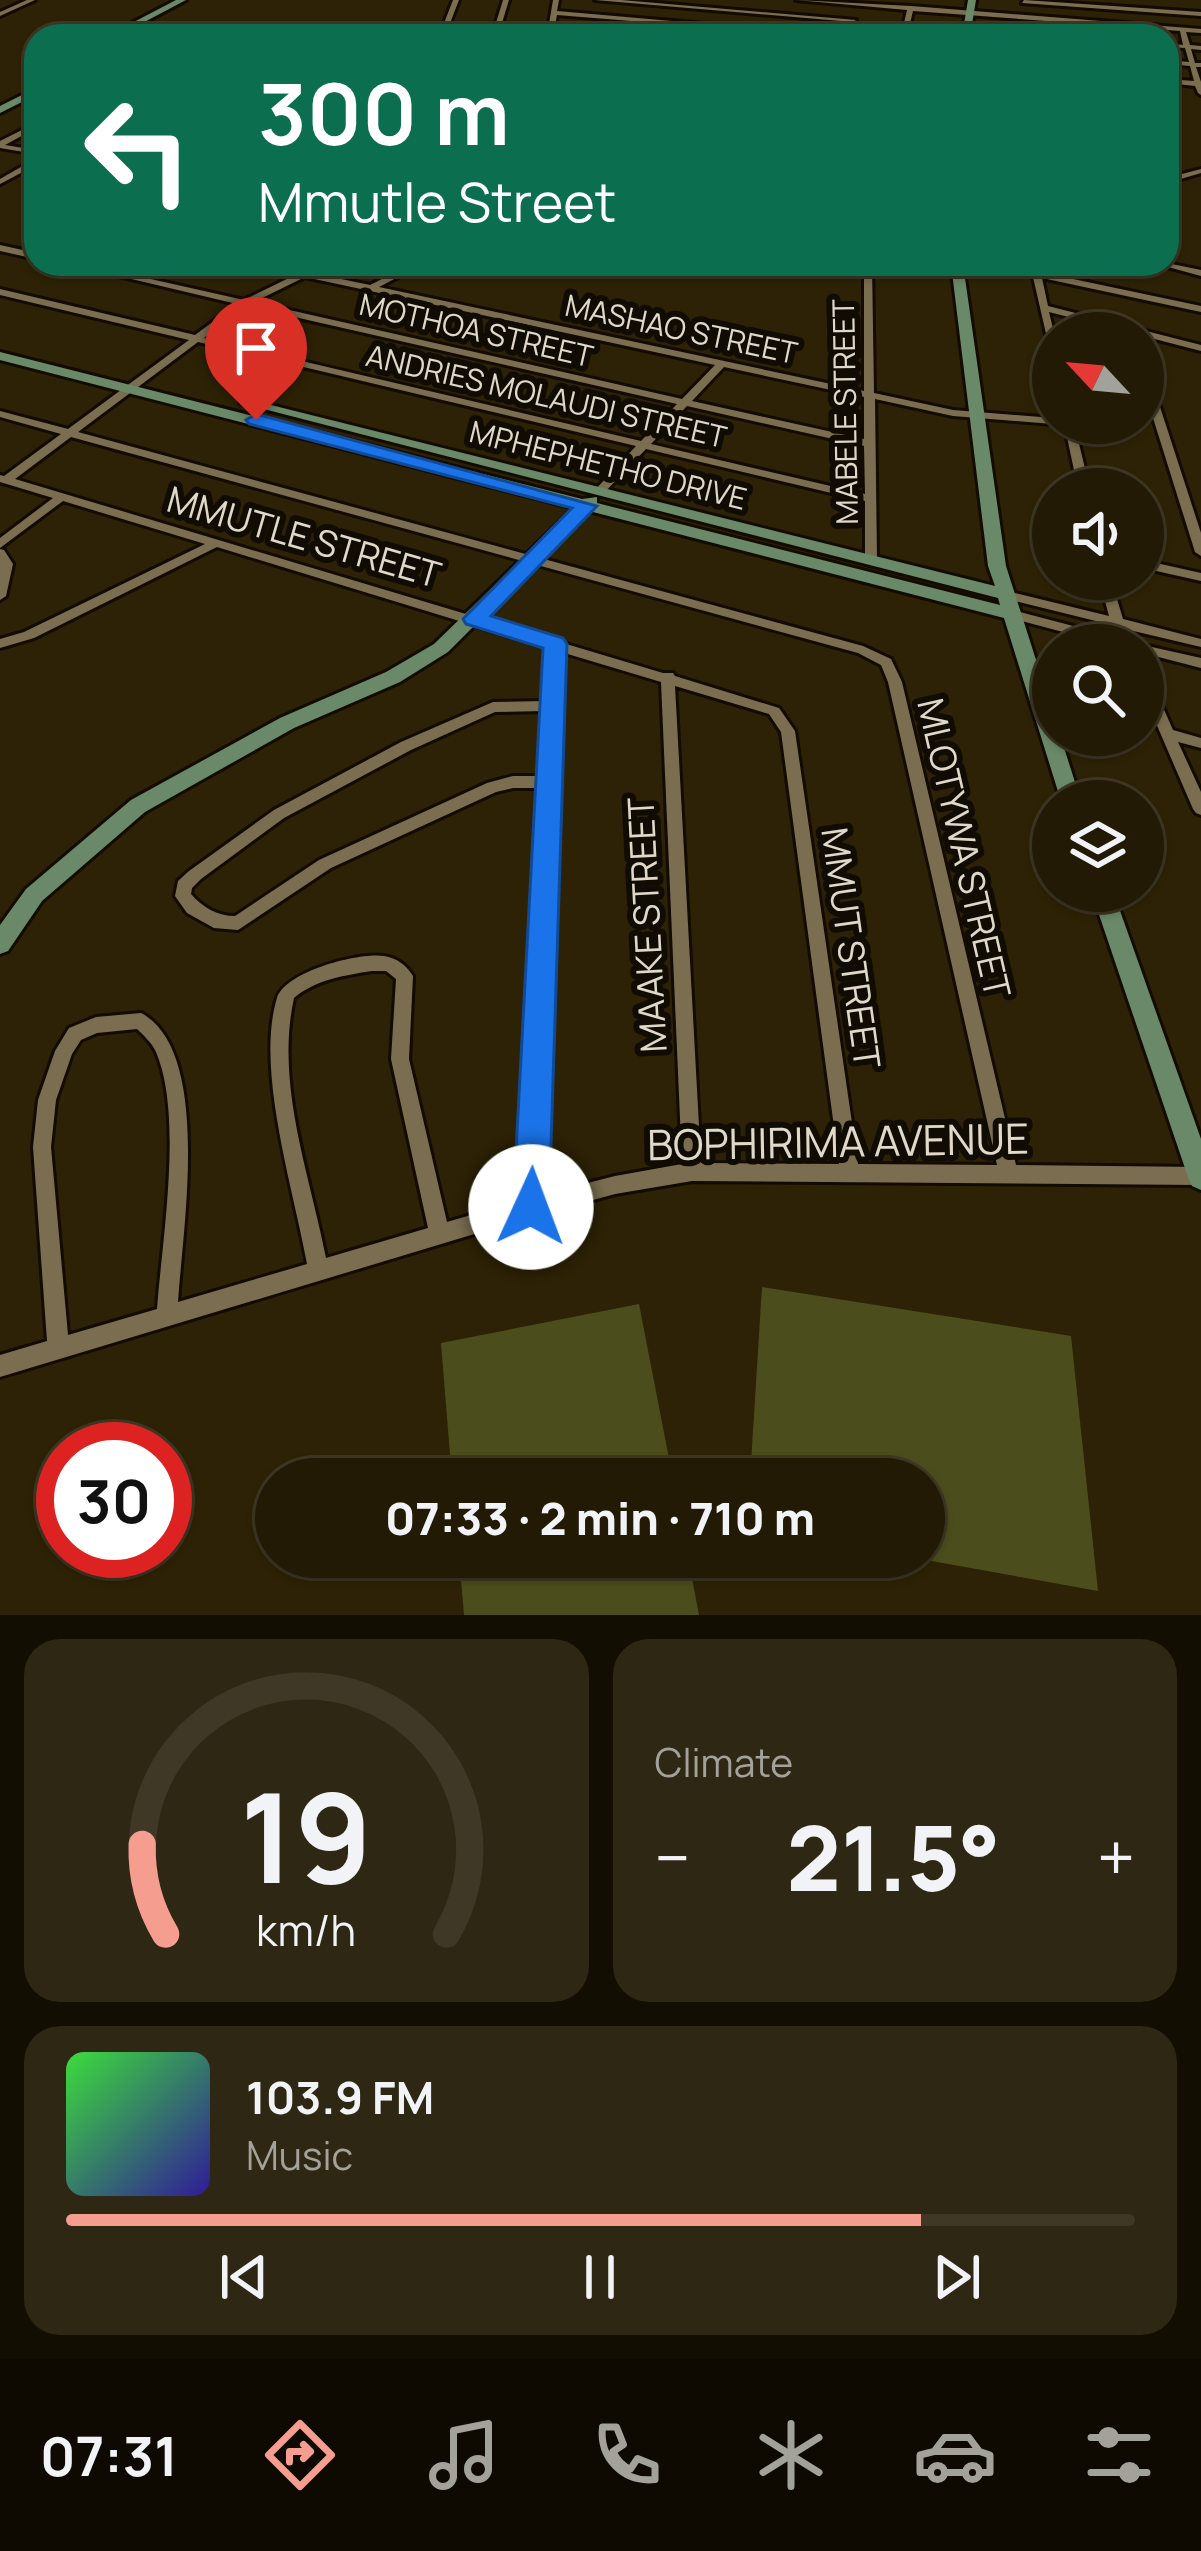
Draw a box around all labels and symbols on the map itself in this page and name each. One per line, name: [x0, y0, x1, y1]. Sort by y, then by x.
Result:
street label: MOTHOA STREET: [356, 283, 597, 376]
street label: MASHAO STREET: [562, 284, 801, 373]
pin: [205, 297, 307, 420]
street label: MABELE STREET: [822, 299, 867, 525]
north arrow: [1032, 312, 1164, 444]
street label: ANDRIES MOLAUDI STREET: [362, 334, 731, 457]
street label: MPHEPHETHO DRIVE: [466, 410, 751, 519]
street label: MMUTLE STREET: [162, 474, 447, 599]
street label: MLOTYWA STREET: [906, 693, 1023, 1003]
street label: MAAKE STREET: [615, 796, 678, 1054]
street label: MMUT STREET: [810, 825, 893, 1072]
street label: BOPHIRIMA AVENUE: [647, 1109, 1029, 1173]
position arrow: [468, 1144, 594, 1270]
speed limit sign: 30: [36, 1422, 192, 1578]

